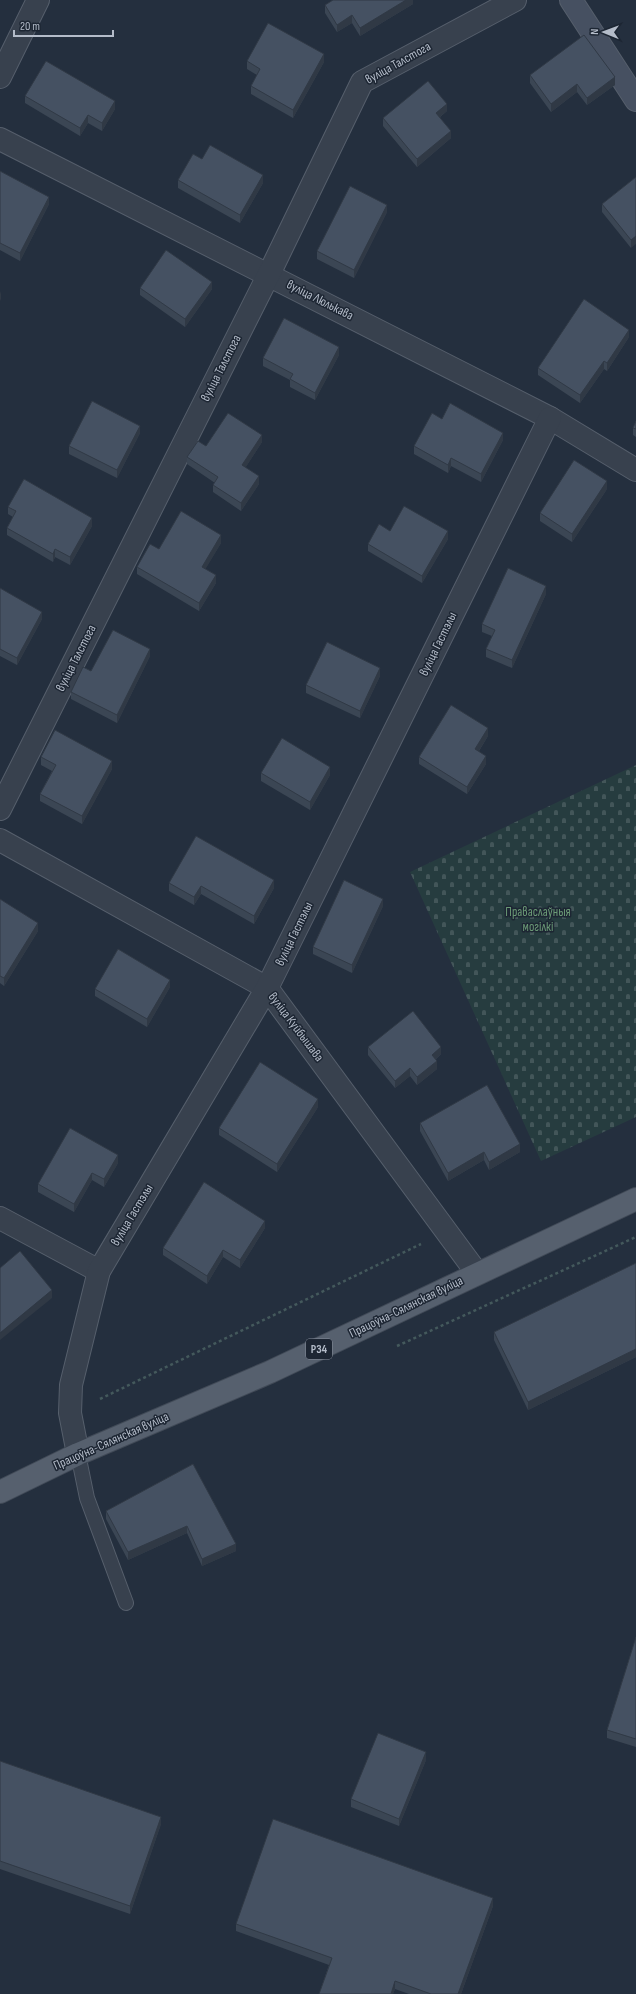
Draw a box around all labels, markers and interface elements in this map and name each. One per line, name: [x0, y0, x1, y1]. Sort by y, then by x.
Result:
scale bar: [14, 12, 113, 38]
north arrow: [584, 12, 624, 52]
text: 20 m: [20, 19, 40, 34]
text: N: [588, 29, 601, 35]
street label: вуліца Талстога: [362, 38, 434, 88]
street label: вуліца Люлькава: [284, 276, 356, 324]
street label: вуліца Талстога: [197, 332, 245, 404]
street label: вуліца Гастэлы: [416, 609, 460, 679]
street label: вуліца Талстога: [52, 622, 100, 694]
street label: вуліца Гастэлы: [272, 899, 316, 969]
park label: Праваслаўныя могілкі: [505, 904, 571, 935]
street label: вуліца Куйбышава: [265, 989, 327, 1065]
street label: вуліца Гастэлы: [107, 1181, 157, 1249]
street label: Працоўна-Сялянская вуліца: [347, 1273, 465, 1341]
road number: Р34: [306, 1339, 332, 1359]
street label: Працоўна-Сялянская вуліца: [51, 1408, 171, 1474]

